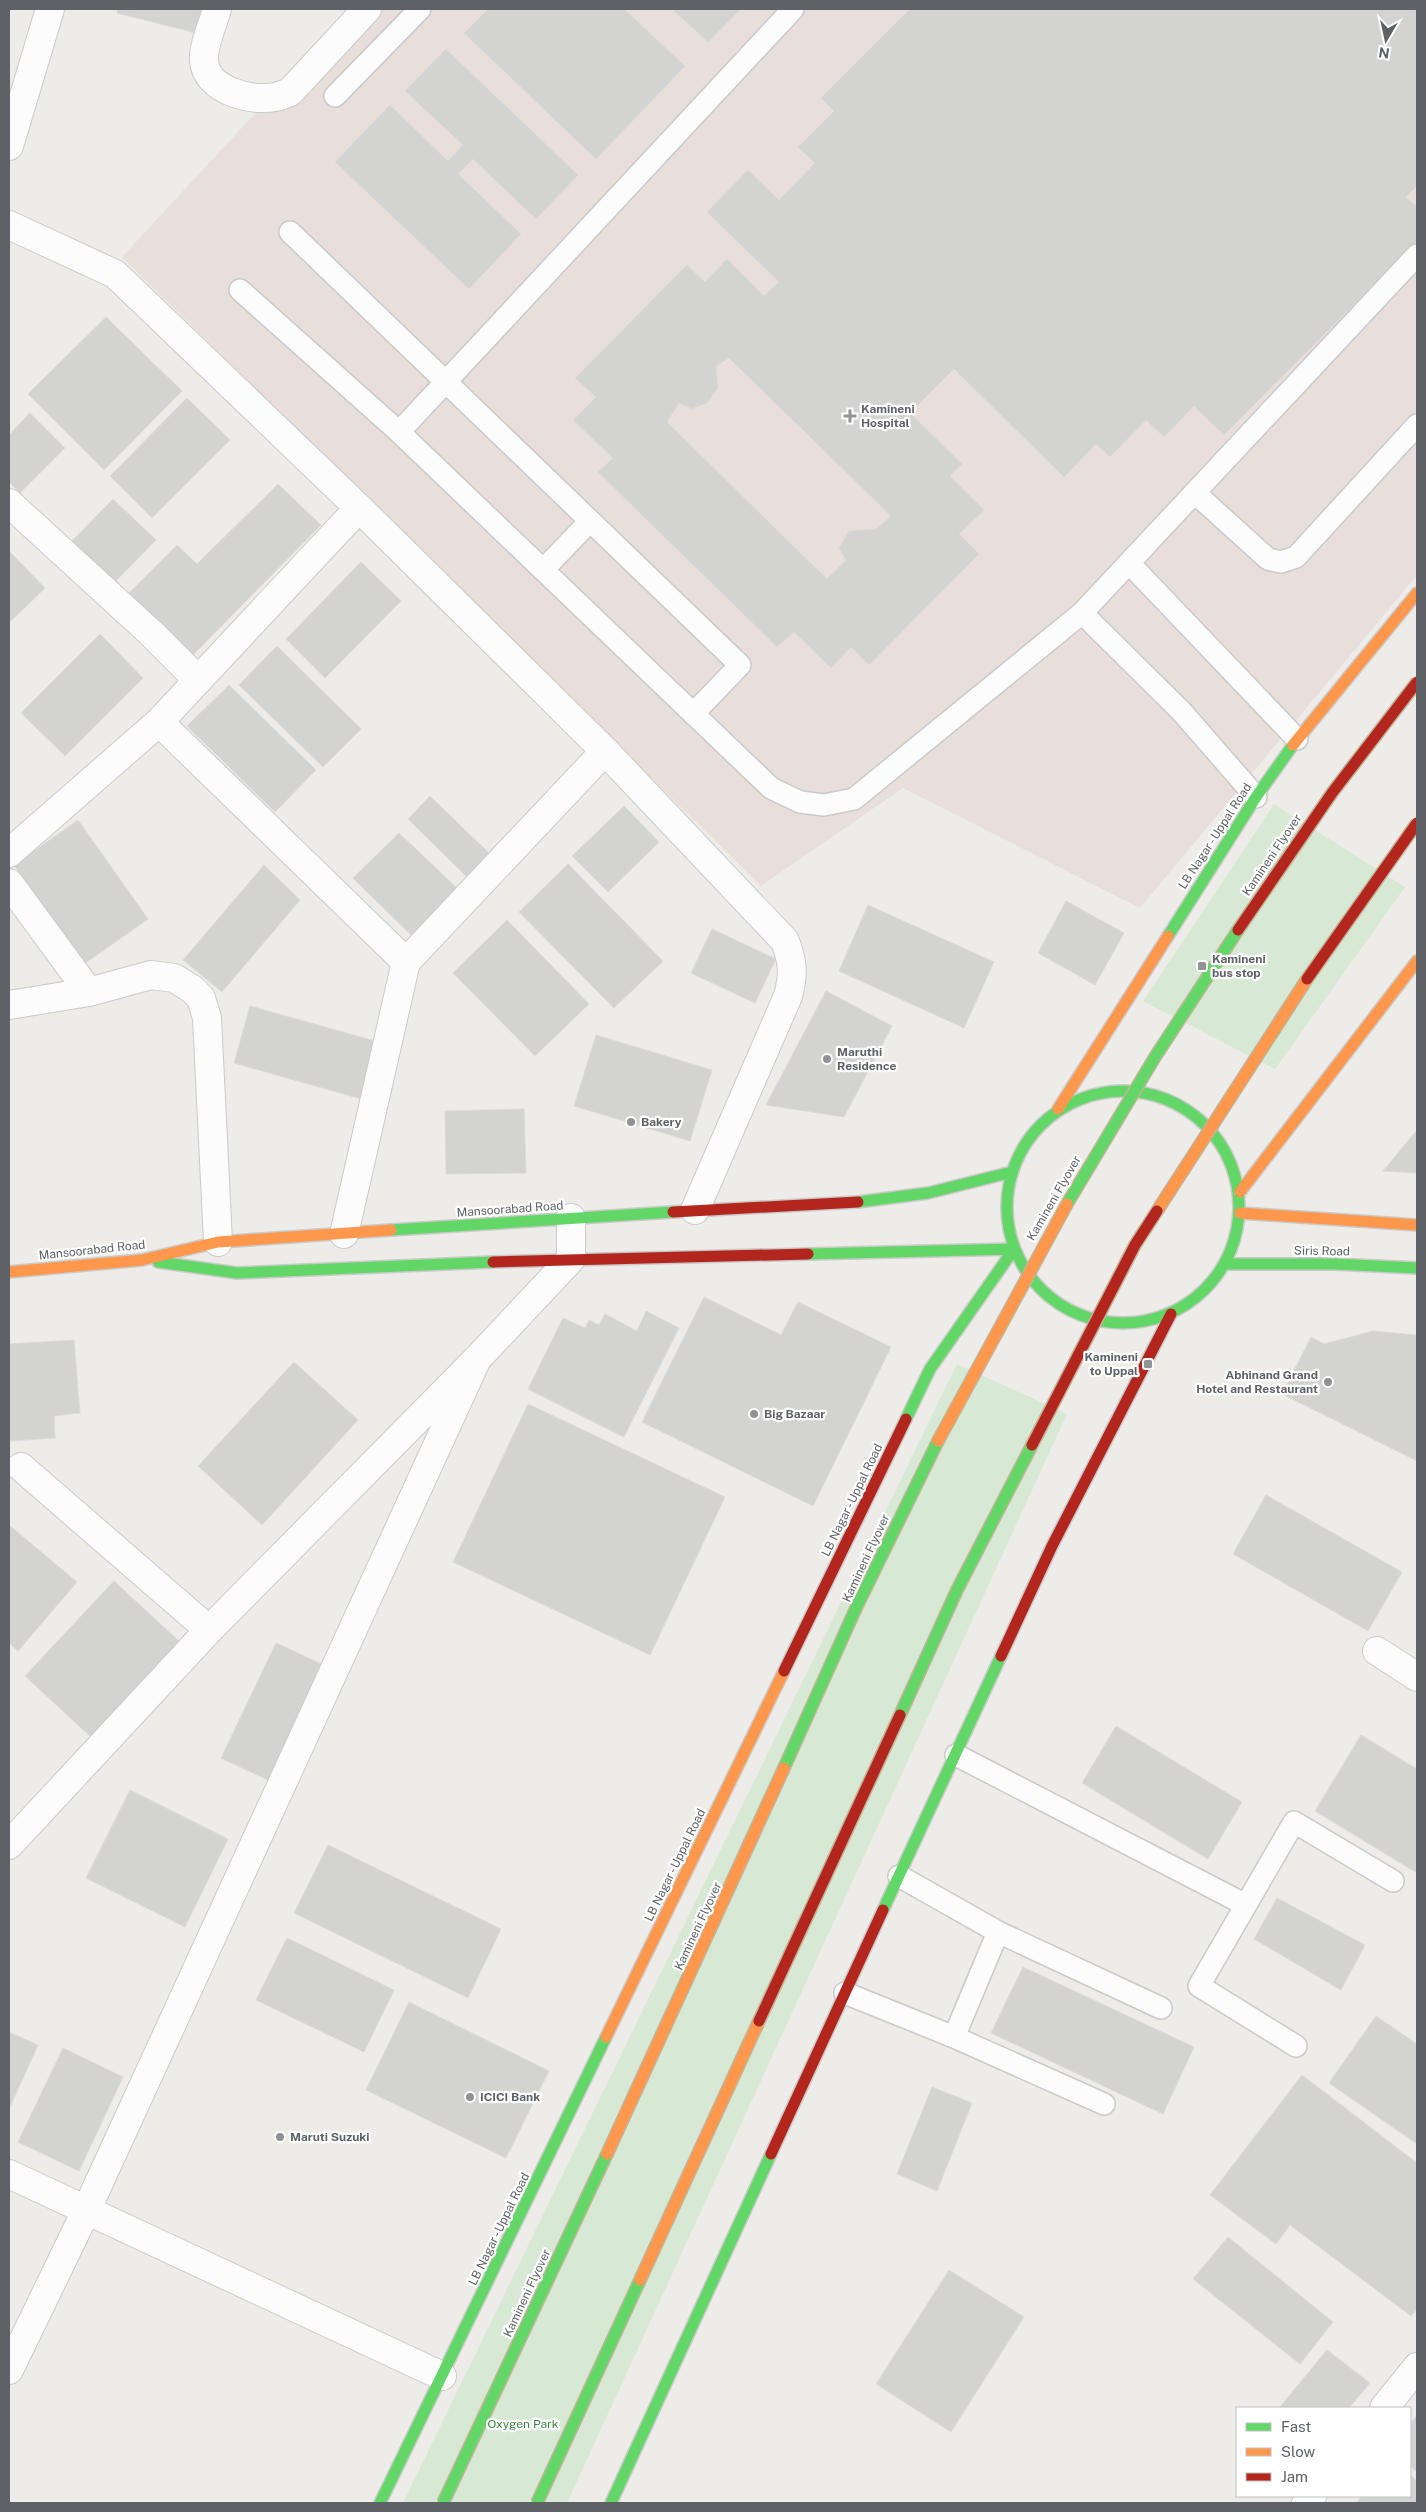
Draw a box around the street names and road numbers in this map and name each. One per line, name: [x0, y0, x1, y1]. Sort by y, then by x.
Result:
street label: LB Nagar - Uppal Road: [1176, 780, 1254, 892]
street label: Kamineni Flyover: [1239, 811, 1305, 899]
street label: Kamineni Flyover: [1024, 1153, 1084, 1243]
street label: Mansoorabad Road: [456, 1198, 564, 1220]
street label: Mansoorabad Road: [38, 1237, 146, 1263]
street label: Siris Road: [1294, 1244, 1350, 1258]
street label: LB Nagar - Uppal Road: [819, 1441, 885, 1559]
street label: Kamineni Flyover: [839, 1511, 893, 1604]
street label: LB Nagar - Uppal Road: [642, 1806, 708, 1924]
street label: Kamineni Flyover: [671, 1879, 725, 1972]
street label: LB Nagar - Uppal Road: [466, 2170, 532, 2288]
street label: Kamineni Flyover: [500, 2246, 554, 2339]

